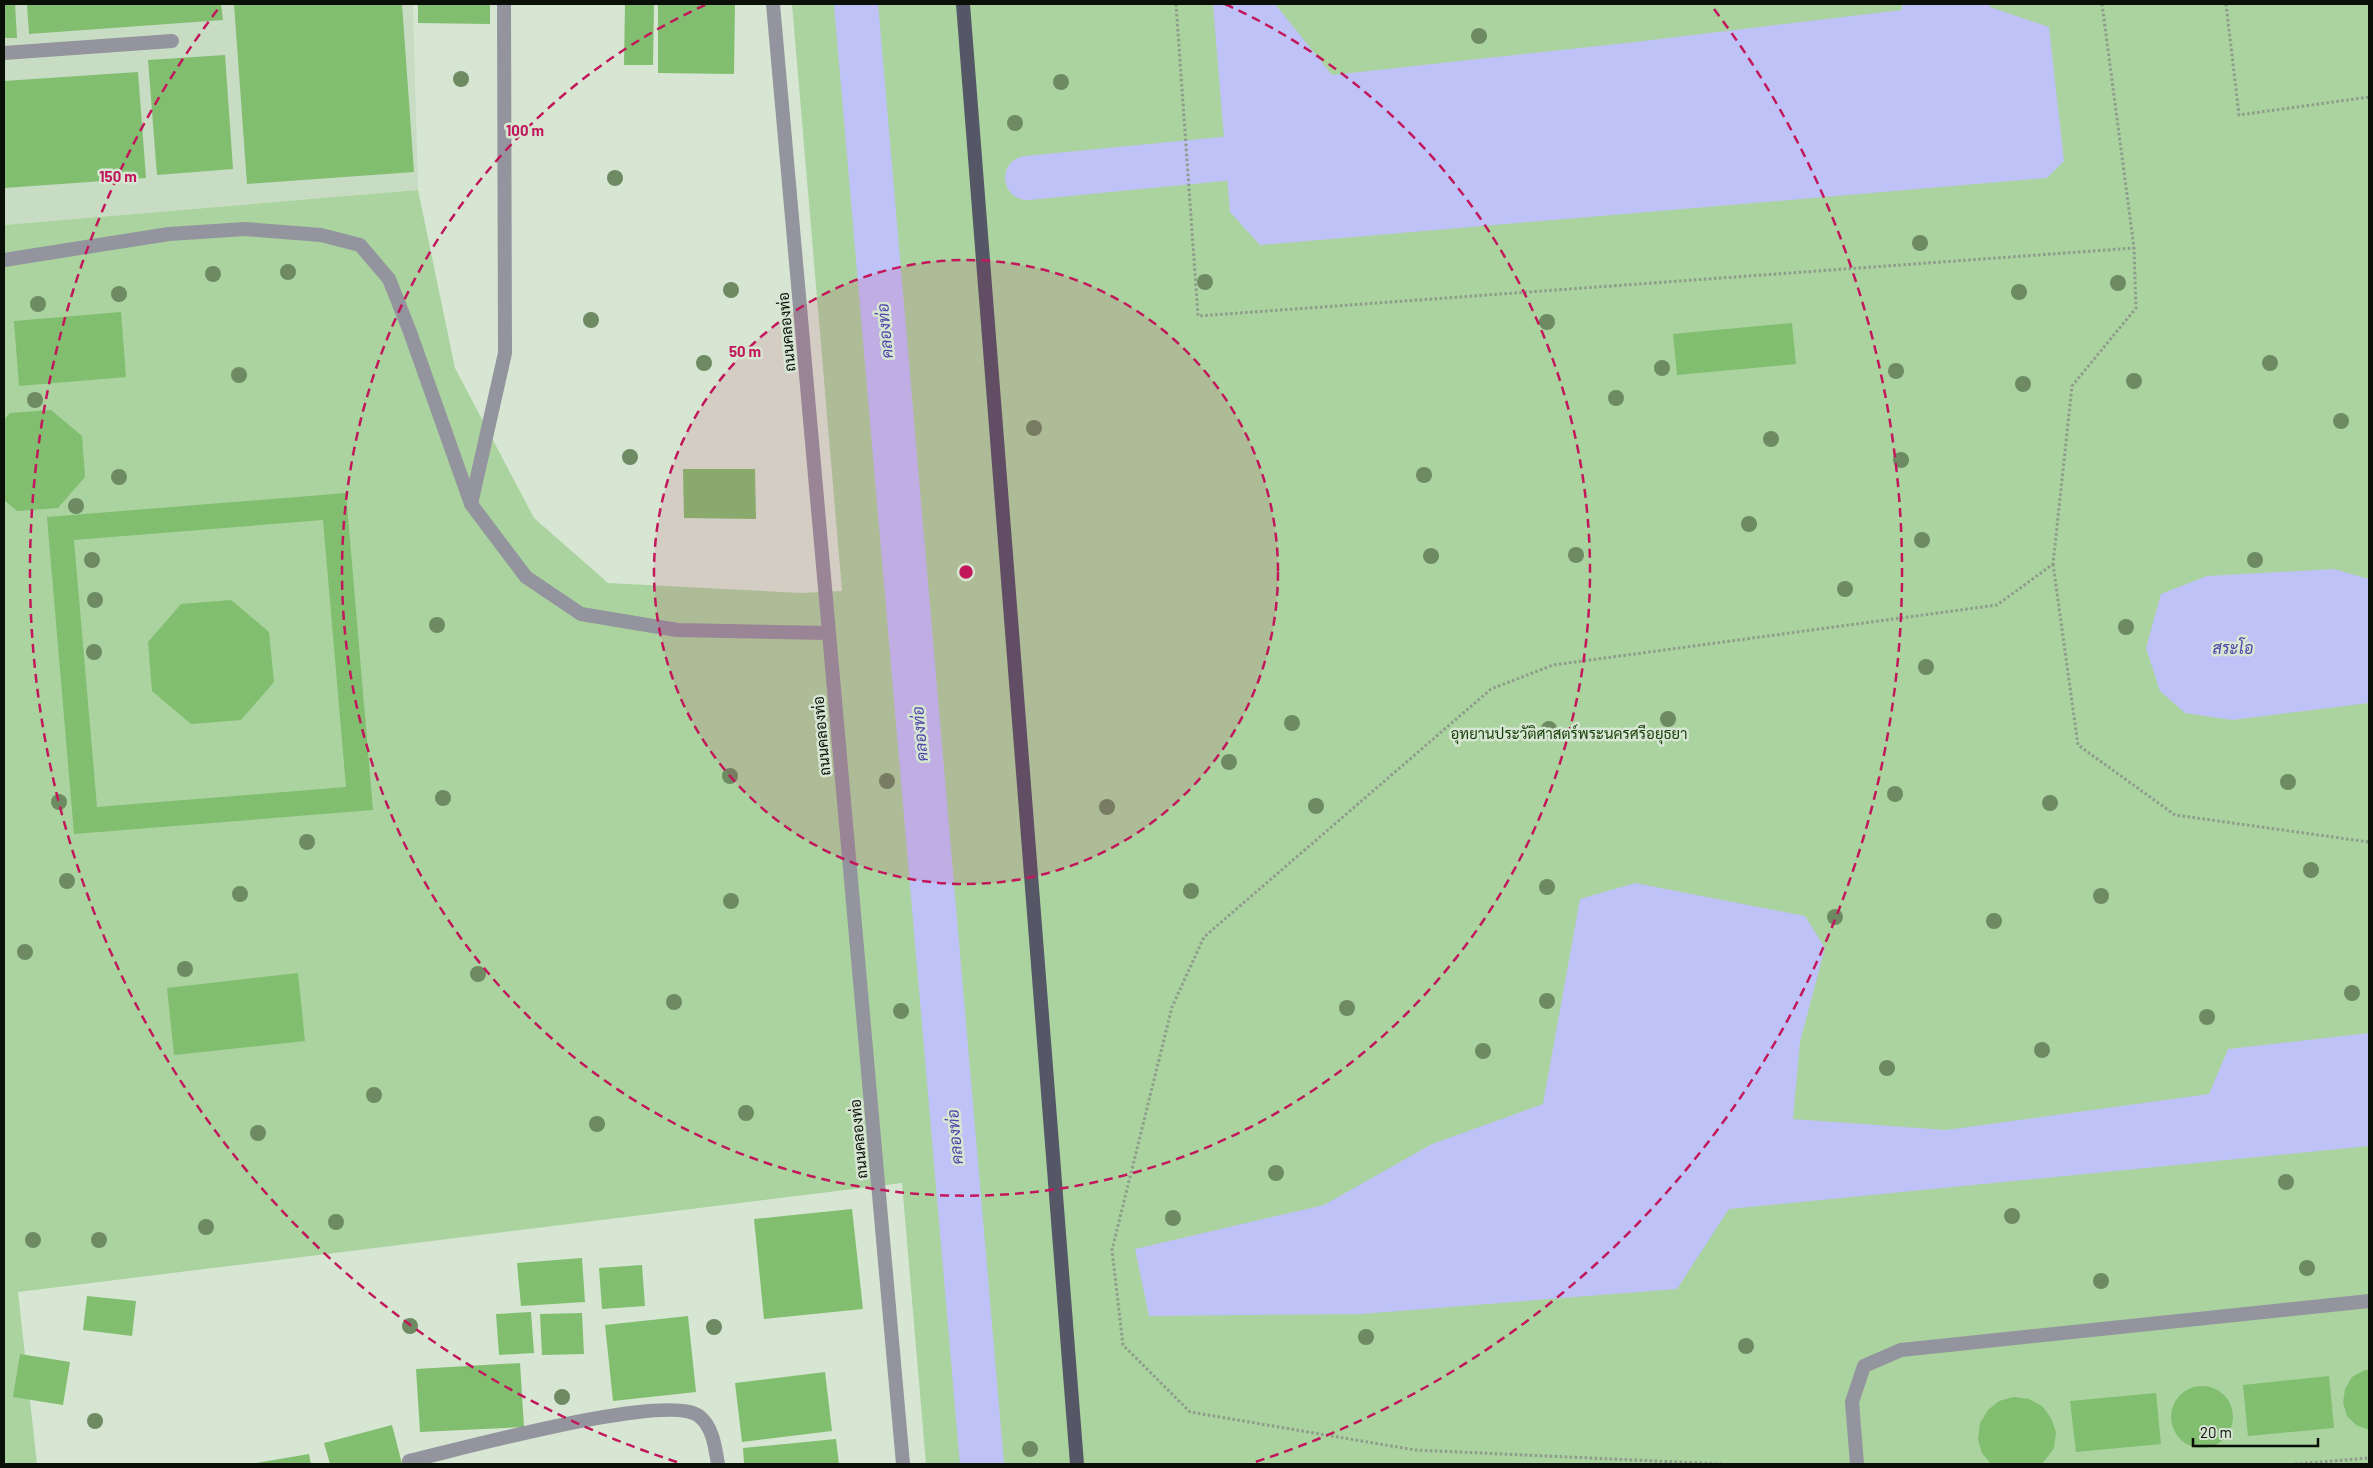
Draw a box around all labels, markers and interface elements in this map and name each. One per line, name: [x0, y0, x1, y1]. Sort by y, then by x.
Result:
text: 100 m: [506, 121, 544, 139]
text: 150 m: [99, 167, 137, 185]
street label: ถนนคลองท่อ: [774, 291, 798, 373]
water label: คลองท่อ: [872, 303, 896, 359]
text: 50 m: [729, 342, 761, 360]
centre of rings: [957, 563, 975, 581]
water label: สระโอ: [2212, 637, 2254, 657]
street label: ถนนคลองท่อ: [809, 695, 833, 777]
water label: คลองท่อ: [907, 706, 931, 762]
park label: อุทยานประวัติศาสตร์พระนครศรีอยุธยา: [1451, 724, 1687, 745]
street label: ถนนคลองท่อ: [846, 1098, 870, 1180]
water label: คลองท่อ: [942, 1109, 966, 1165]
scale bar: [2193, 1416, 2318, 1448]
text: 20 m: [2200, 1423, 2232, 1441]

